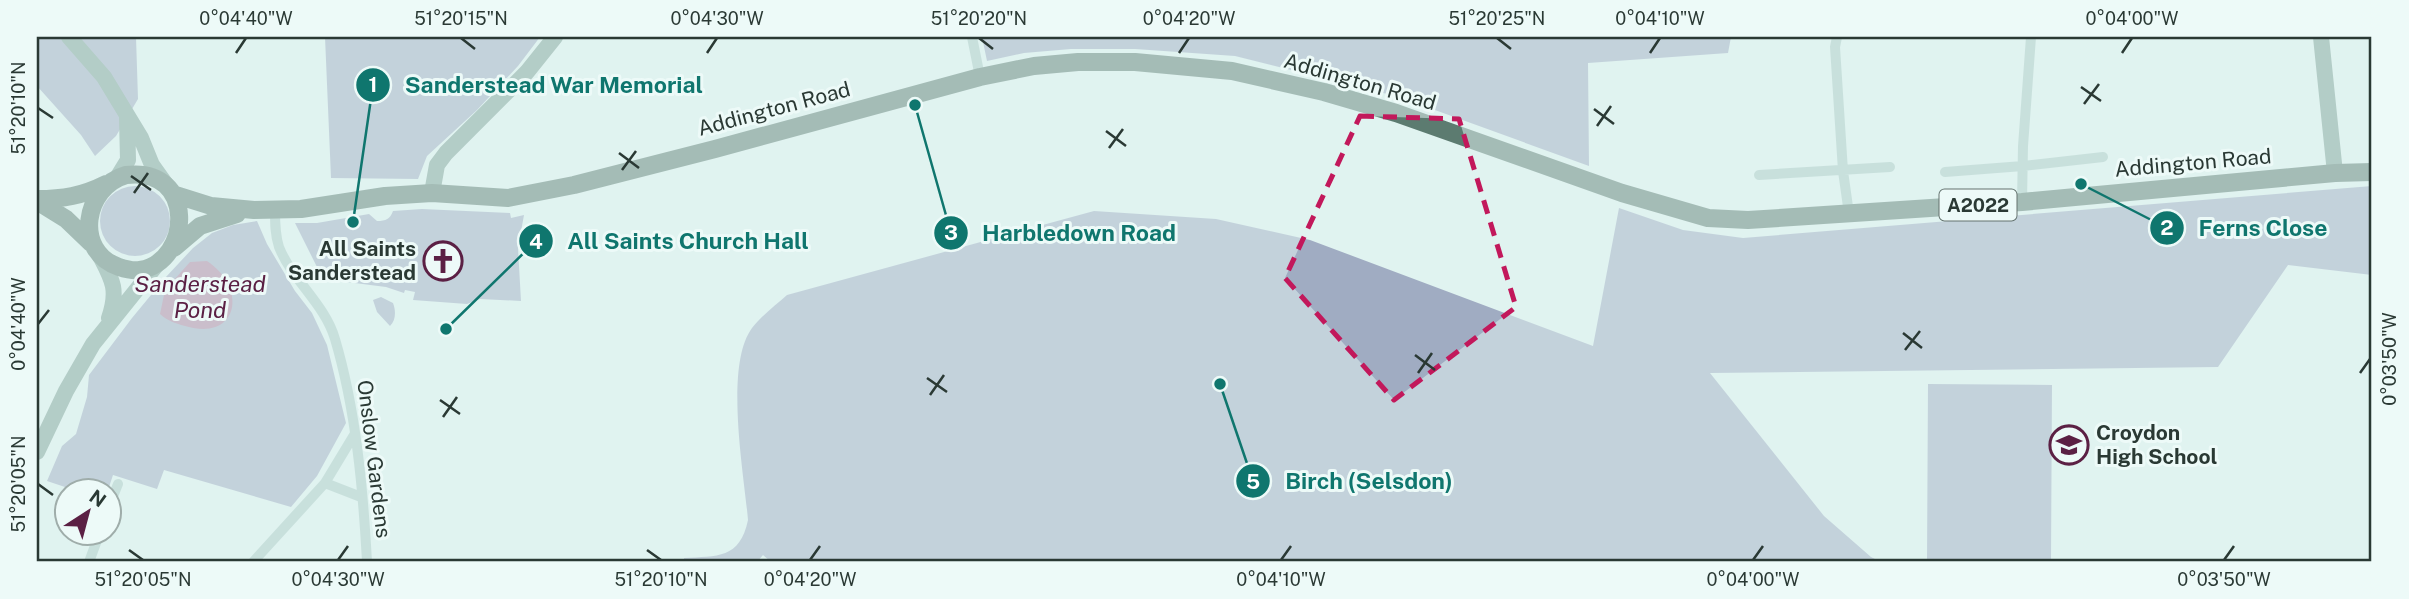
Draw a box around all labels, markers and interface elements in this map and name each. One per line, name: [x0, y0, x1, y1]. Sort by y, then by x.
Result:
text: 0°04'40"W: [199, 8, 293, 29]
text: 51°20'15"N: [414, 8, 508, 29]
text: 0°04'30"W: [670, 8, 764, 29]
text: 51°20'20"N: [931, 8, 1027, 29]
text: 0°04'20"W: [1143, 8, 1235, 29]
text: 51°20'25"N: [1449, 8, 1545, 29]
text: 0°04'10"W: [1615, 8, 1705, 29]
text: 0°04'00"W: [2086, 8, 2178, 29]
street label: Addington Road: [1281, 48, 1439, 115]
text: 51°20'10"N: [8, 62, 29, 154]
callout: Sanderstead War Memorial: [356, 63, 717, 107]
text: Sanderstead War Memorial: [405, 71, 703, 98]
text: 1: [369, 72, 378, 97]
street label: Addington Road: [695, 76, 853, 141]
street label: Addington Road: [2114, 143, 2272, 182]
road number: A2022: [1940, 190, 2016, 220]
callout: Ferns Close: [2149, 206, 2341, 250]
callout: Harbledown Road: [933, 211, 1190, 255]
text: Ferns Close: [2198, 214, 2328, 241]
text: 2: [2160, 215, 2174, 240]
callout: All Saints Church Hall: [518, 219, 823, 263]
text: Harbledown Road: [982, 219, 1176, 246]
text: 3: [944, 220, 958, 245]
text: All Saints Church Hall: [567, 227, 809, 254]
text: 4: [529, 229, 543, 254]
place label: All Saints Sanderstead: [288, 236, 416, 285]
church icon: All Saints Sanderstead: [422, 240, 464, 282]
water label: Sanderstead Pond: [134, 270, 266, 323]
text: 0°04'40"W: [8, 277, 29, 371]
text: 0°03'50"W: [2379, 312, 2400, 406]
street label: Onslow Gardens: [352, 379, 397, 539]
place label: Croydon High School: [2096, 420, 2218, 469]
school or university icon: Croydon High School: [2048, 424, 2090, 466]
text: 51°20'05"N: [8, 435, 29, 533]
callout: Birch (Selsdon): [1236, 459, 1466, 503]
text: Birch (Selsdon): [1285, 467, 1453, 494]
text: 5: [1246, 469, 1260, 494]
north arrow: [52, 476, 122, 546]
text: N: [86, 485, 110, 512]
text: 51°20'05"N: [94, 569, 192, 590]
text: 0°04'30"W: [291, 569, 385, 590]
text: 51°20'10"N: [615, 569, 707, 590]
text: 0°04'20"W: [764, 569, 856, 590]
text: 0°04'10"W: [1236, 569, 1326, 590]
text: 0°04'00"W: [1707, 569, 1799, 590]
text: 0°03'50"W: [2177, 569, 2271, 590]

